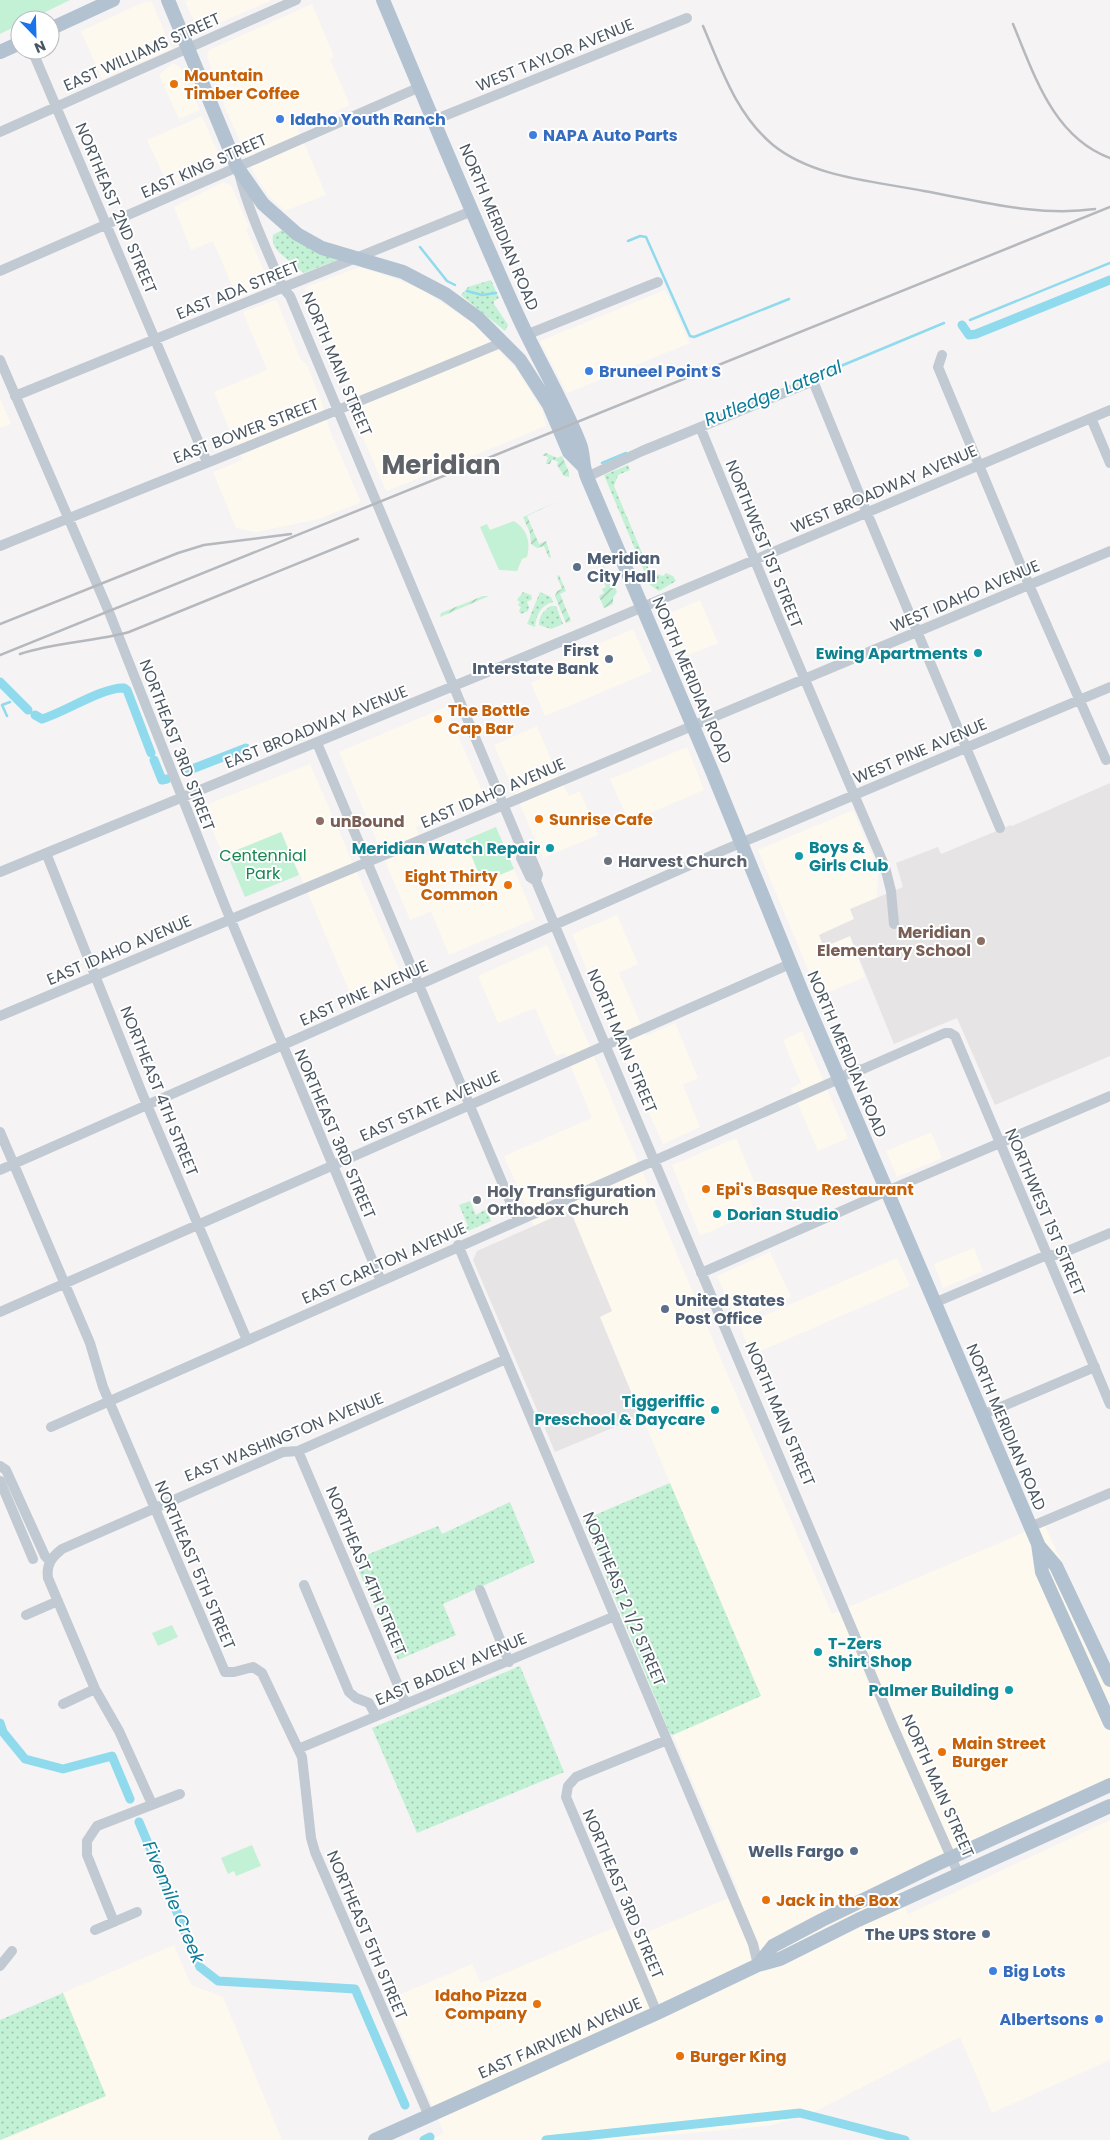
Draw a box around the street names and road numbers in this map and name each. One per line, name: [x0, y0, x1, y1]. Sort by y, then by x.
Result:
street label: EAST WILLIAMS STREET: [60, 7, 225, 97]
street label: WEST TAYLOR AVENUE: [473, 13, 637, 97]
street label: NORTHEAST 2ND STREET: [70, 119, 163, 297]
street label: EAST KING STREET: [137, 128, 271, 204]
street label: NORTH MERIDIAN ROAD: [453, 140, 545, 314]
street label: EAST ADA STREET: [173, 255, 304, 325]
street label: NORTH MAIN STREET: [296, 288, 378, 440]
street label: EAST BOWER STREET: [170, 392, 322, 469]
street label: WEST BROADWAY AVENUE: [787, 439, 981, 539]
street label: NORTHWEST 1ST STREET: [720, 456, 808, 632]
street label: WEST IDAHO AVENUE: [887, 554, 1043, 638]
street label: NORTH MERIDIAN ROAD: [646, 593, 738, 767]
street label: NORTHEAST 3RD STREET: [134, 656, 221, 834]
street label: EAST BROADWAY AVENUE: [221, 680, 411, 774]
street label: WEST PINE AVENUE: [850, 712, 990, 790]
street label: EAST IDAHO AVENUE: [417, 752, 569, 834]
street label: EAST IDAHO AVENUE: [43, 909, 195, 991]
street label: EAST PINE AVENUE: [296, 954, 432, 1032]
street label: NORTH MAIN STREET: [581, 965, 663, 1117]
street label: NORTH MERIDIAN ROAD: [801, 967, 893, 1141]
street label: NORTHEAST 4TH STREET: [114, 1003, 204, 1180]
street label: NORTHEAST 3RD STREET: [289, 1046, 381, 1223]
street label: EAST STATE AVENUE: [356, 1065, 504, 1147]
street label: NORTHWEST 1ST STREET: [999, 1125, 1091, 1300]
street label: EAST CARLTON AVENUE: [298, 1216, 470, 1310]
street label: NORTH MAIN STREET: [739, 1338, 821, 1490]
street label: NORTH MERIDIAN ROAD: [960, 1340, 1052, 1514]
street label: EAST WASHINGTON AVENUE: [181, 1387, 387, 1487]
street label: NORTHEAST 5TH STREET: [149, 1477, 241, 1653]
street label: NORTHEAST 4TH STREET: [320, 1483, 412, 1659]
street label: NORTHEAST 2 1/2 STREET: [577, 1508, 671, 1690]
street label: EAST BADLEY AVENUE: [372, 1627, 530, 1711]
street label: NORTH MAIN STREET: [896, 1711, 980, 1862]
street label: NORTHEAST 3RD STREET: [577, 1806, 669, 1983]
street label: NORTHEAST 5TH STREET: [321, 1847, 413, 2023]
street label: EAST FAIRVIEW AVENUE: [475, 1992, 645, 2084]

